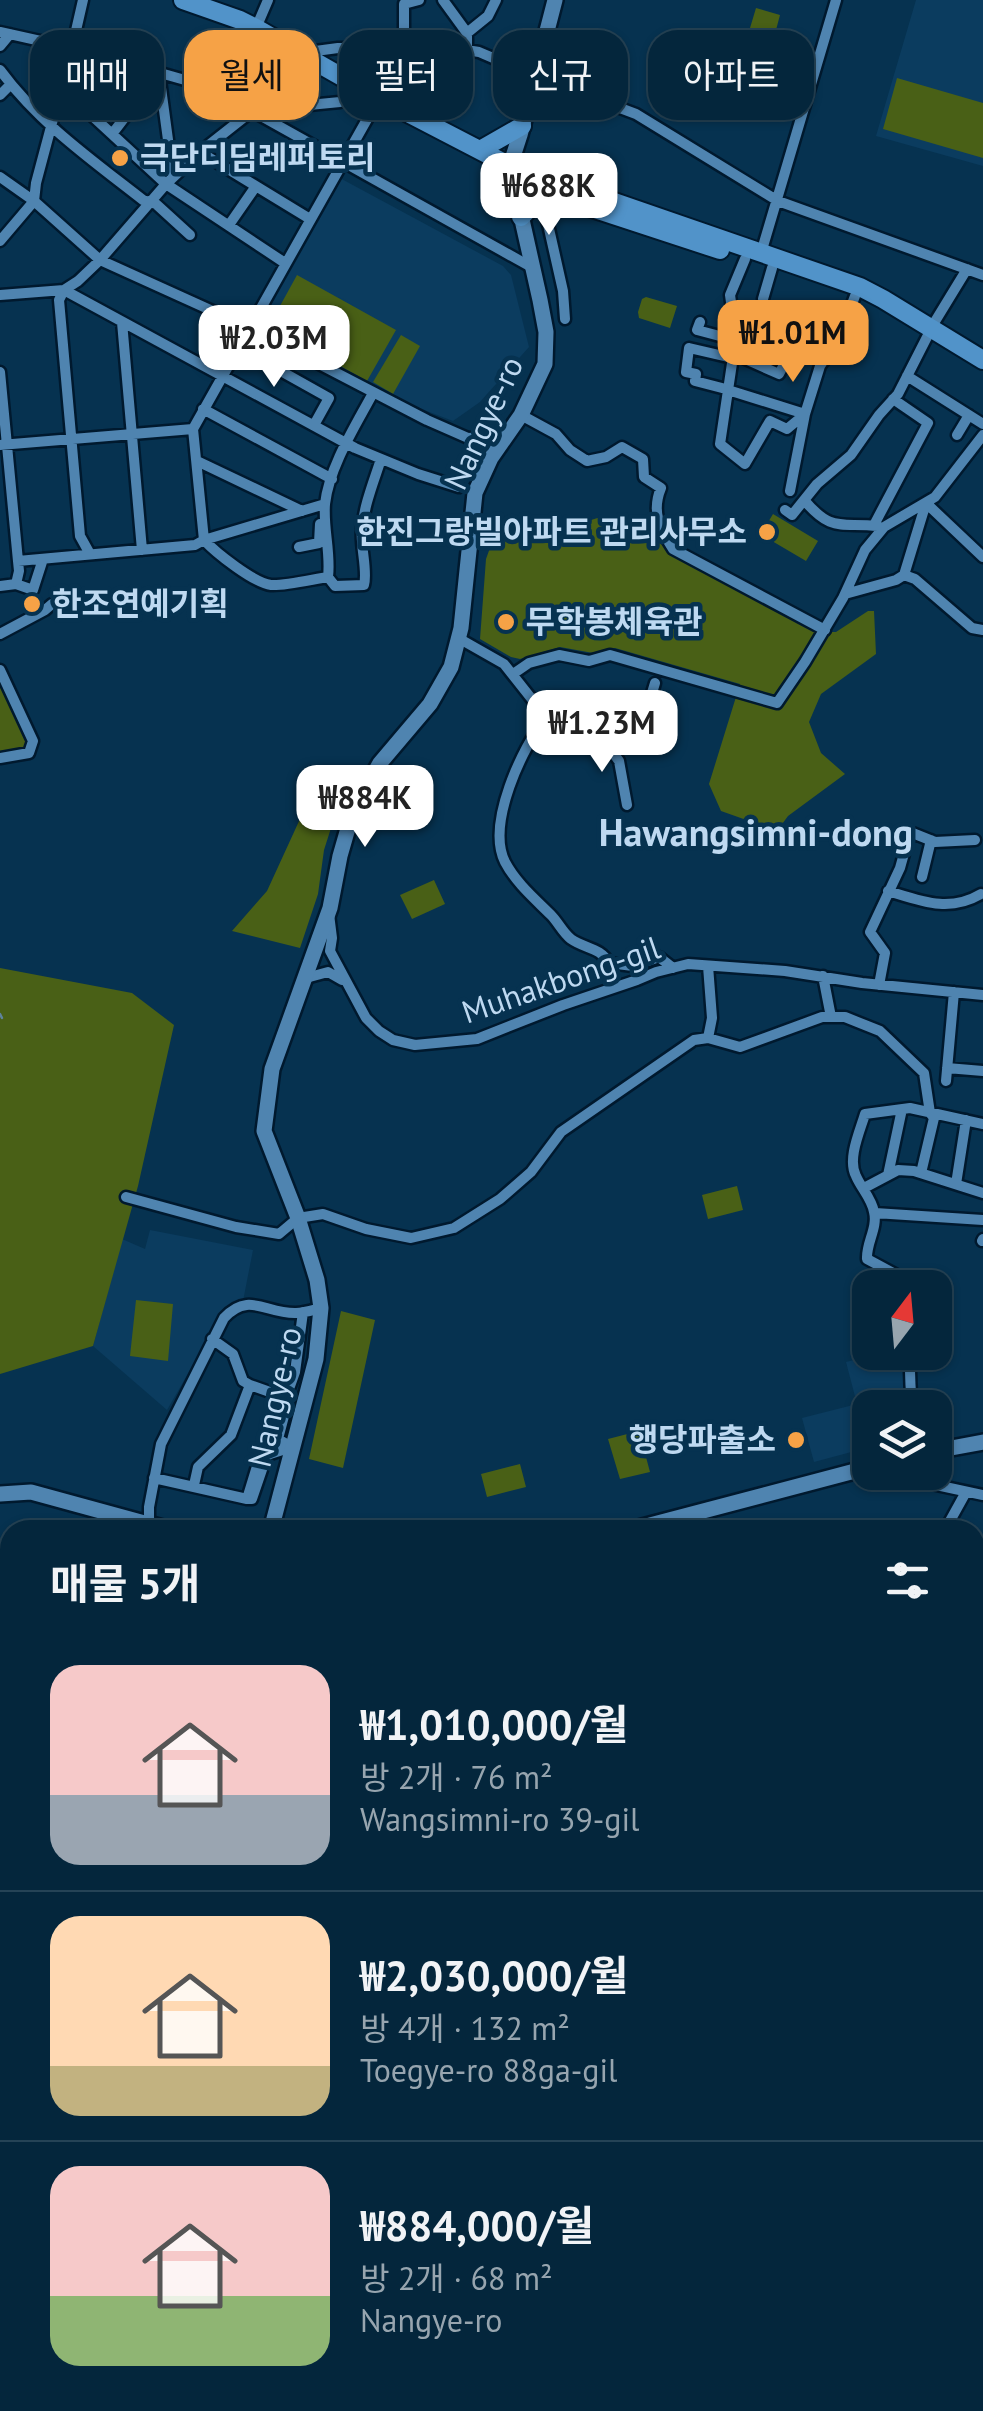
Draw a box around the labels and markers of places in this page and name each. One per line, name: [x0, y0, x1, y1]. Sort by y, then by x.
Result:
place label: 극단디딤레퍼토리: [140, 136, 376, 178]
marker: 극단디딤레퍼토리: [109, 147, 131, 169]
pin: ₩688K: [479, 153, 619, 238]
pin: ₩1.01M: [712, 300, 874, 385]
pin: ₩2.03M: [193, 305, 355, 390]
place label: 한진그랑빌아파트 관리사무소: [356, 510, 747, 552]
marker: 한진그랑빌아파트 관리사무소: [756, 521, 778, 543]
place label: 한조연예기획: [52, 582, 229, 624]
marker: 한조연예기획: [21, 593, 43, 615]
place label: 무학봉체육관: [526, 600, 703, 642]
marker: 무학봉체육관: [495, 611, 517, 633]
pin: ₩1.23M: [521, 690, 683, 775]
pin: ₩884K: [295, 765, 435, 850]
place label: 행당파출소: [629, 1418, 776, 1460]
marker: 행당파출소: [785, 1429, 807, 1451]

